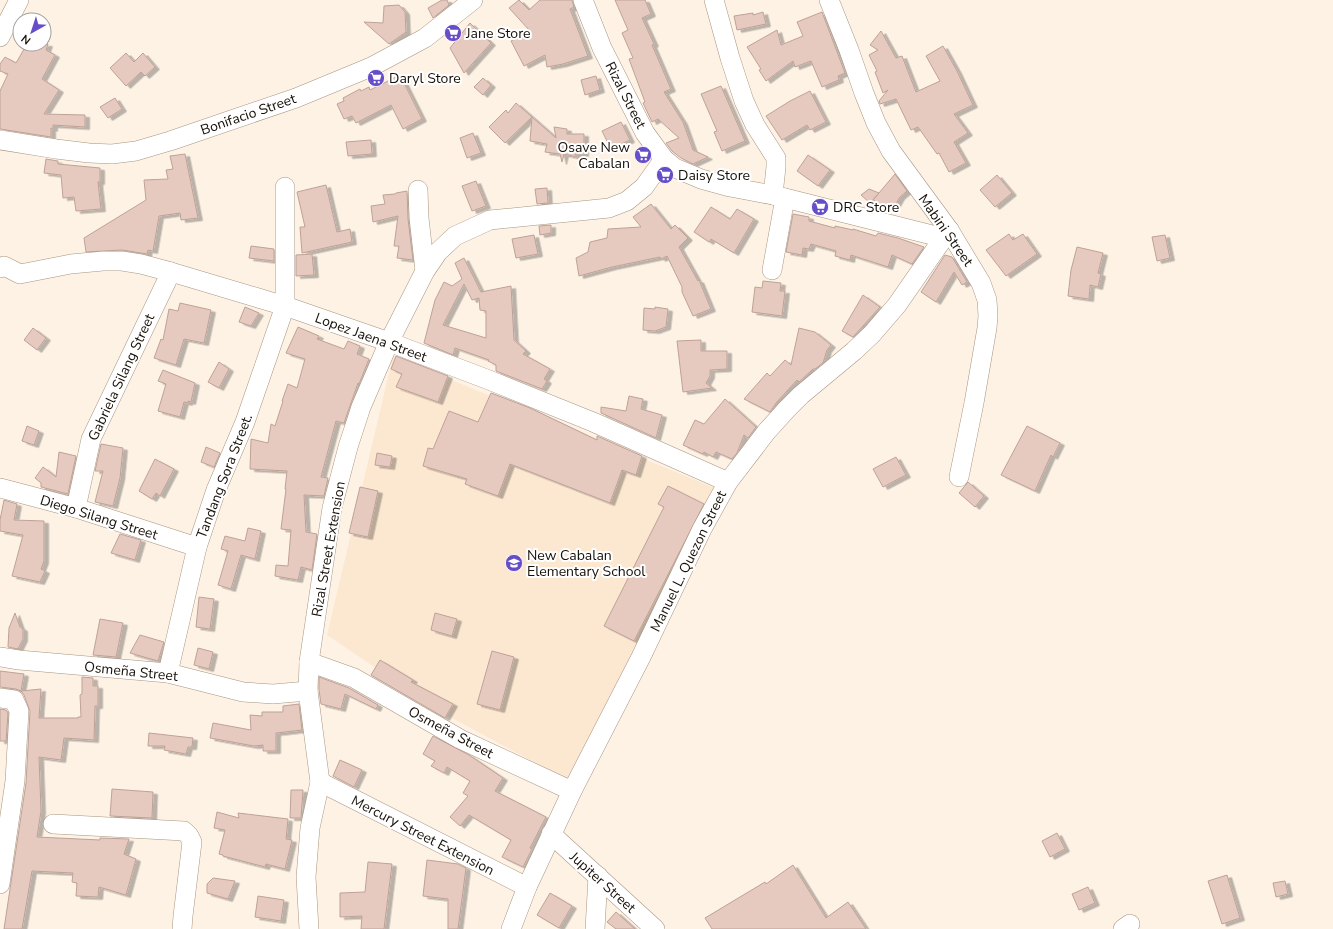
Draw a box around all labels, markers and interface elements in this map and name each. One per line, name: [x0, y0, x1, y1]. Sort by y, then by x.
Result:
north arrow: [12, 12, 52, 52]
supermarket icon: Jane Store: [443, 23, 463, 43]
place label: Jane Store: [465, 24, 531, 43]
text: N: [18, 31, 34, 48]
street label: Rizal Street: [601, 59, 650, 132]
supermarket icon: Daryl Store: [366, 68, 386, 88]
place label: Daryl Store: [389, 69, 461, 88]
street label: Bonifacio Street: [198, 89, 299, 140]
place label: Osave New Cabalan: [558, 138, 630, 173]
supermarket icon: Osave New Cabalan: [633, 145, 653, 165]
supermarket icon: Daisy Store: [655, 165, 675, 185]
place label: Daisy Store: [678, 166, 750, 185]
street label: Mabini Street: [914, 191, 977, 270]
supermarket icon: DRC Store: [810, 197, 830, 217]
place label: DRC Store: [833, 198, 899, 217]
street label: Lopez Jaena Street: [312, 308, 429, 367]
street label: Gabriela Silang Street: [84, 311, 159, 444]
street label: Tandang Sora Street.: [192, 411, 257, 541]
street label: Rizal Street Extension: [307, 480, 350, 618]
street label: Manuel L. Quezon Street: [646, 487, 731, 635]
street label: Diego Silang Street: [38, 491, 160, 544]
place label: New Cabalan Elementary School: [527, 546, 646, 581]
school or university icon: New Cabalan Elementary School: [504, 553, 524, 573]
street label: Osmeña Street: [83, 657, 179, 686]
street label: Osmeña Street: [405, 702, 497, 763]
street label: Mercury Street Extension: [348, 791, 498, 880]
street label: Jupiter Street: [565, 847, 640, 917]

